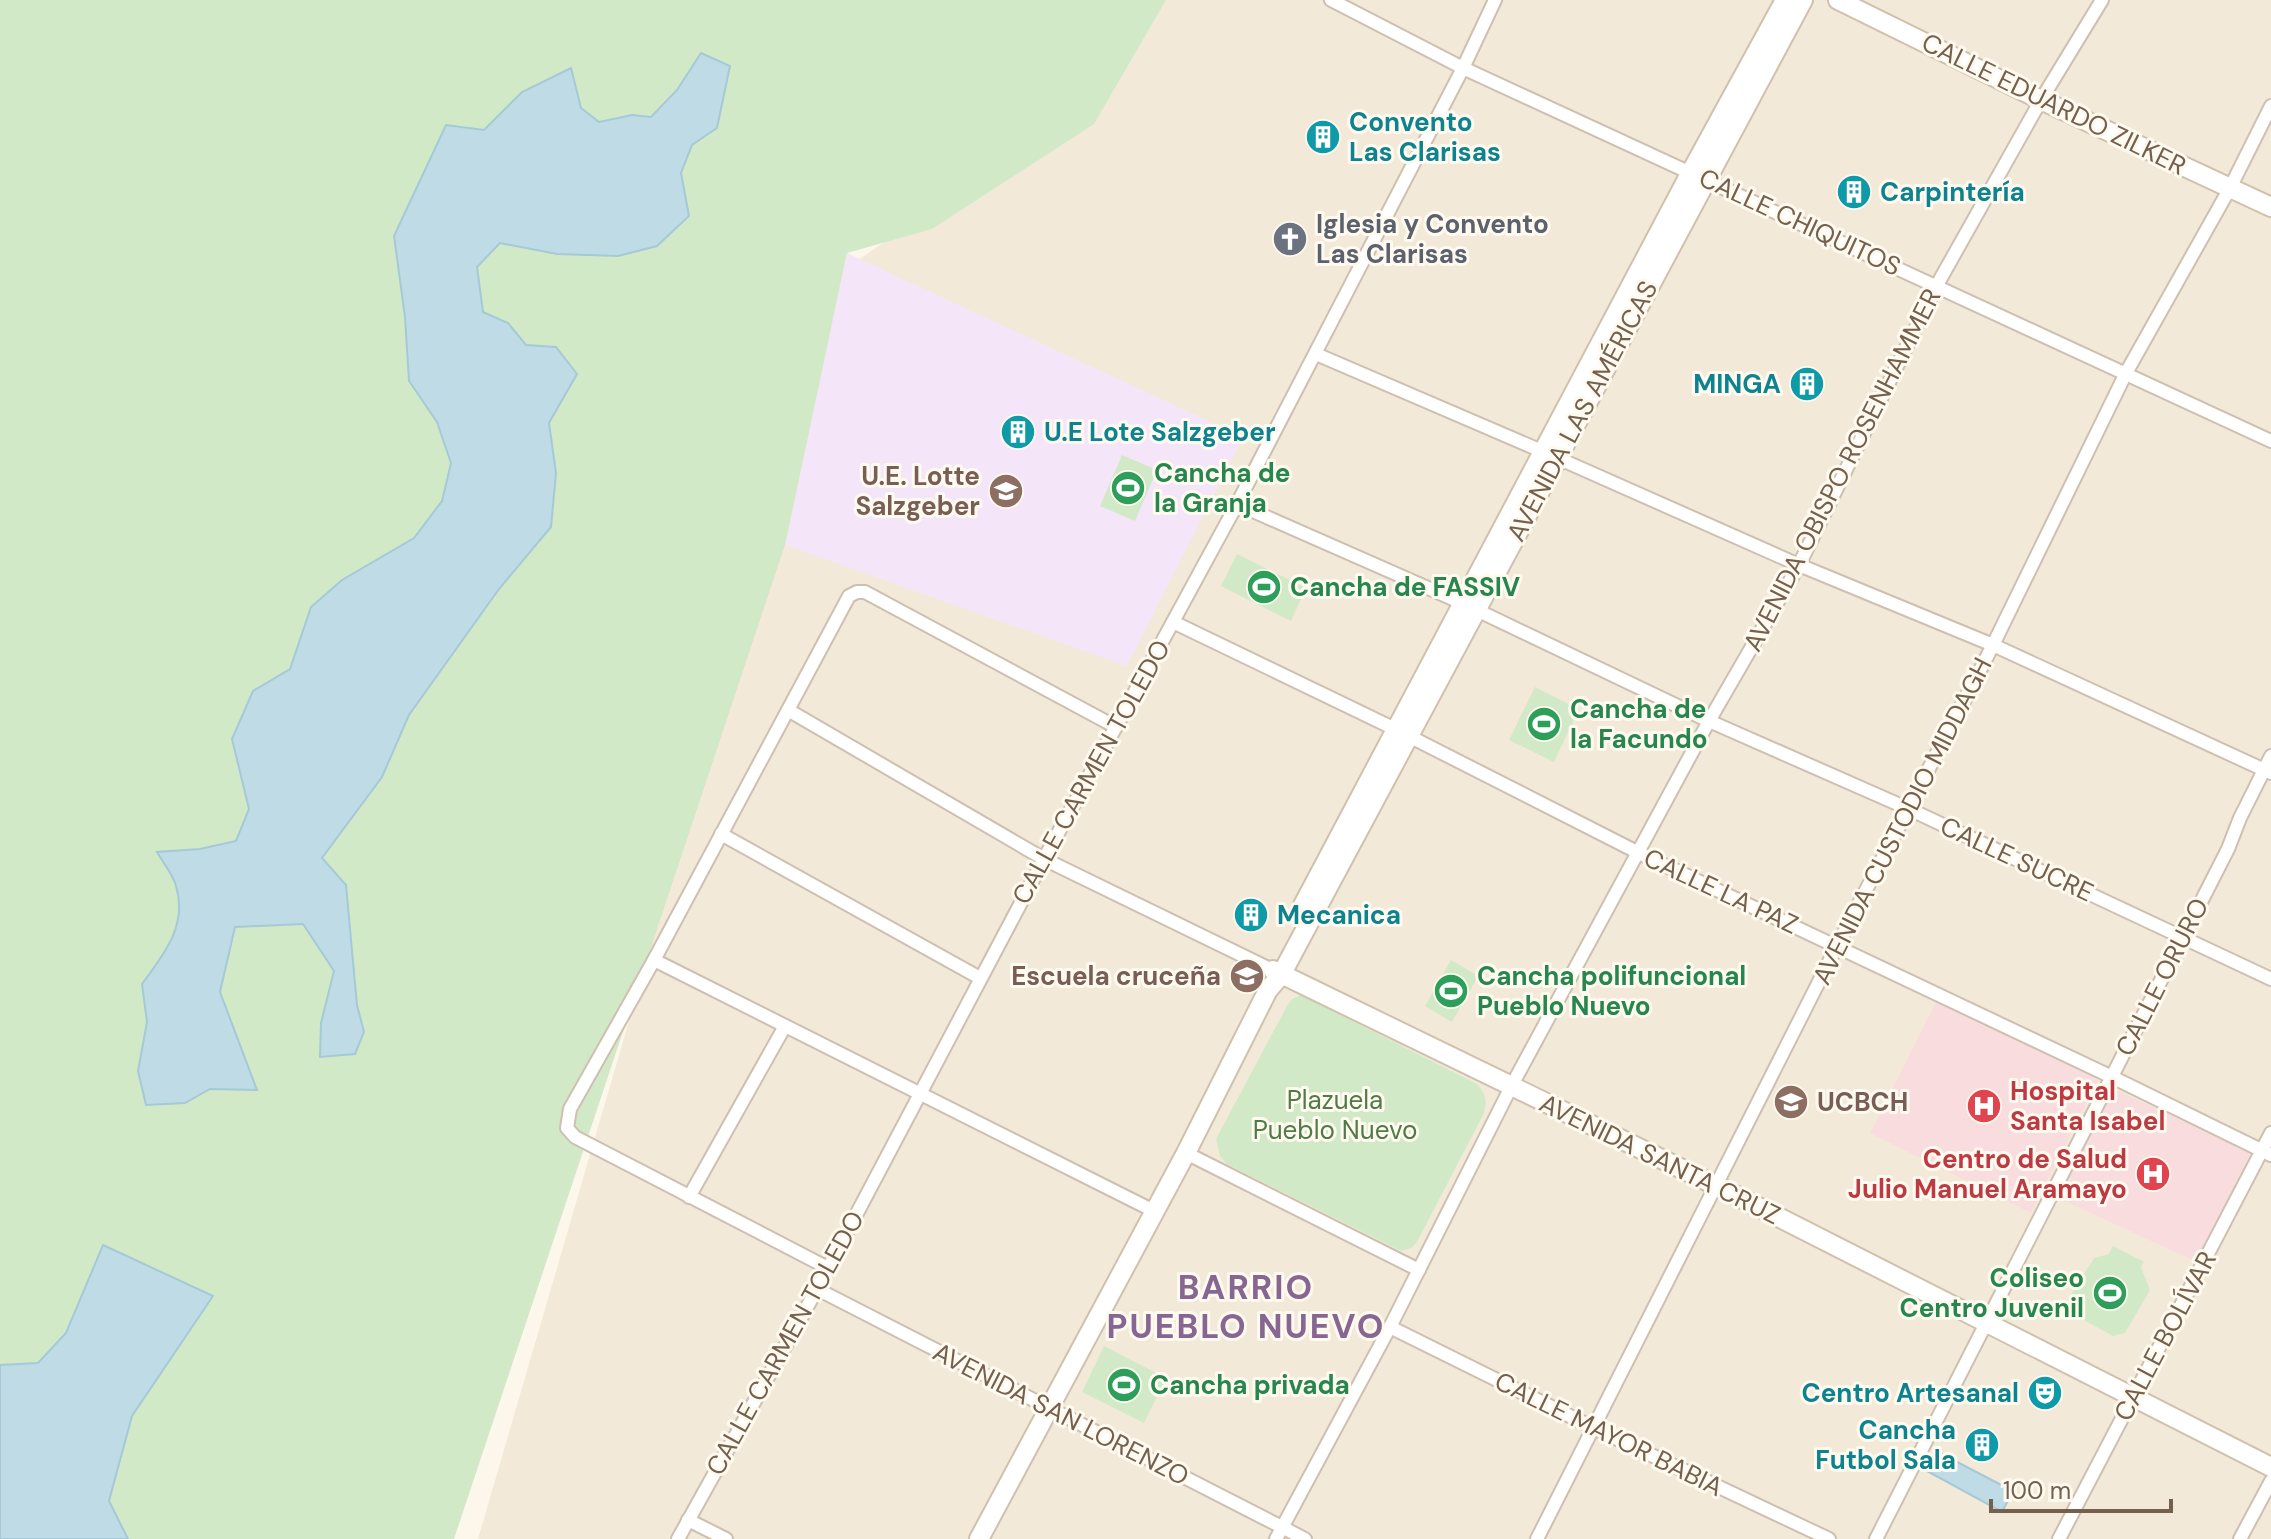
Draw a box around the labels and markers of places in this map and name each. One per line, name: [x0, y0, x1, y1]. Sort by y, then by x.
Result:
place label: Convento Las Clarisas: [1349, 105, 1501, 169]
building icon: Convento Las Clarisas: [1304, 118, 1342, 156]
building icon: Carpintería: [1835, 173, 1873, 211]
place label: Carpintería: [1880, 175, 2025, 209]
place label: Iglesia y Convento Las Clarisas: [1316, 207, 1549, 271]
church icon: Iglesia y Convento Las Clarisas: [1271, 220, 1309, 258]
building icon: MINGA: [1788, 365, 1826, 403]
place label: MINGA: [1693, 367, 1781, 401]
building icon: U.E Lote Salzgeber: [999, 413, 1037, 451]
place label: U.E Lote Salzgeber: [1044, 415, 1276, 449]
place label: Cancha de la Granja: [1154, 456, 1290, 520]
place label: U.E. Lotte Salzgeber: [855, 459, 980, 523]
sports icon: Cancha de la Granja: [1109, 469, 1147, 507]
school or university icon: U.E. Lotte Salzgeber: [987, 472, 1025, 510]
sports icon: Cancha de FASSIV: [1245, 568, 1283, 606]
place label: Cancha de FASSIV: [1290, 570, 1520, 604]
place label: Cancha de la Facundo: [1570, 692, 1708, 756]
sports icon: Cancha de la Facundo: [1525, 705, 1563, 743]
building icon: Mecanica: [1232, 896, 1270, 934]
place label: Mecanica: [1277, 898, 1401, 932]
school or university icon: Escuela cruceña: [1228, 957, 1266, 995]
place label: Escuela cruceña: [1011, 959, 1221, 993]
place label: Cancha polifuncional Pueblo Nuevo: [1477, 959, 1746, 1023]
sports icon: Cancha polifuncional Pueblo Nuevo: [1432, 972, 1470, 1010]
place label: Hospital Santa Isabel: [2010, 1074, 2165, 1138]
school or university icon: UCBCH: [1772, 1083, 1810, 1121]
place label: UCBCH: [1817, 1085, 1908, 1119]
hospital icon: Hospital Santa Isabel: [1965, 1087, 2003, 1125]
place label: Centro de Salud Julio Manuel Aramayo: [1848, 1142, 2127, 1206]
hospital icon: Centro de Salud Julio Manuel Aramayo: [2134, 1155, 2172, 1193]
place label: Coliseo Centro Juvenil: [1900, 1261, 2084, 1325]
sports icon: Coliseo Centro Juvenil: [2091, 1274, 2129, 1312]
sports icon: Cancha privada: [1105, 1366, 1143, 1404]
place label: Cancha privada: [1150, 1368, 1350, 1402]
theatre icon: Centro Artesanal: [2026, 1374, 2064, 1412]
place label: Centro Artesanal: [1802, 1376, 2019, 1410]
place label: Cancha Futbol Sala: [1815, 1413, 1956, 1477]
building icon: Cancha Futbol Sala: [1963, 1426, 2001, 1464]

